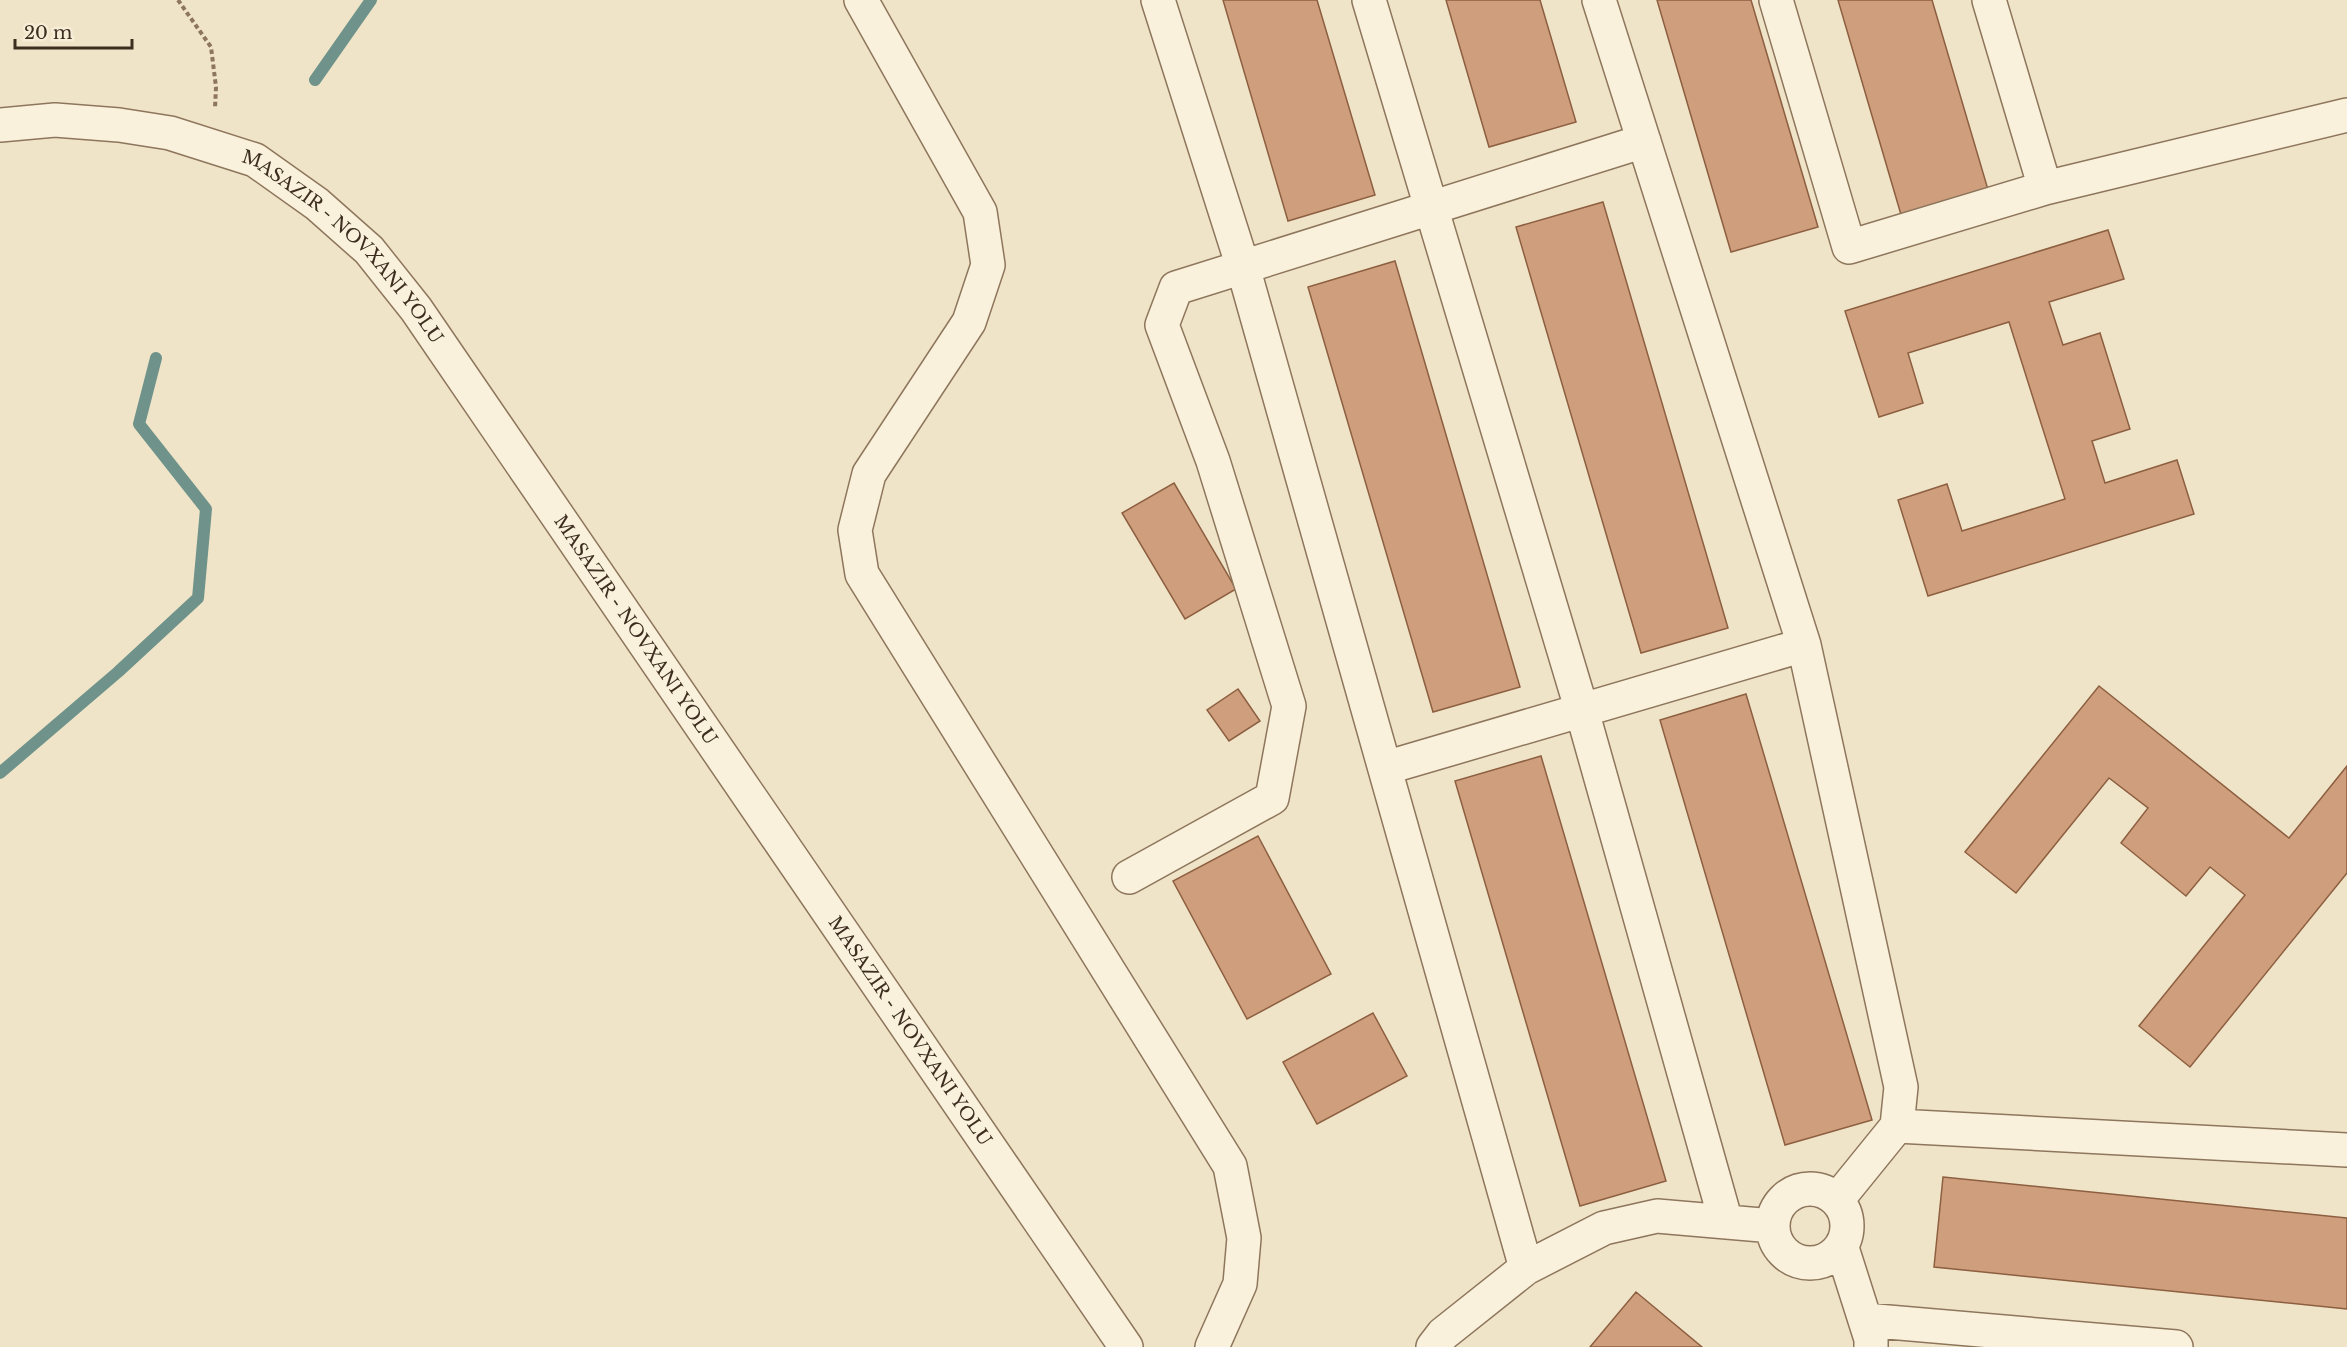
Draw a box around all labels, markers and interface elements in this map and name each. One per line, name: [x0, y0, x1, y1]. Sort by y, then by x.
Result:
scale bar: [15, 12, 132, 50]
text: 20 m: [24, 22, 72, 44]
street label: MASAZIR - NOVXANI YOLU: [239, 146, 447, 348]
street label: MASAZIR - NOVXANI YOLU: [549, 511, 722, 749]
street label: MASAZIR - NOVXANI YOLU: [824, 912, 996, 1150]

